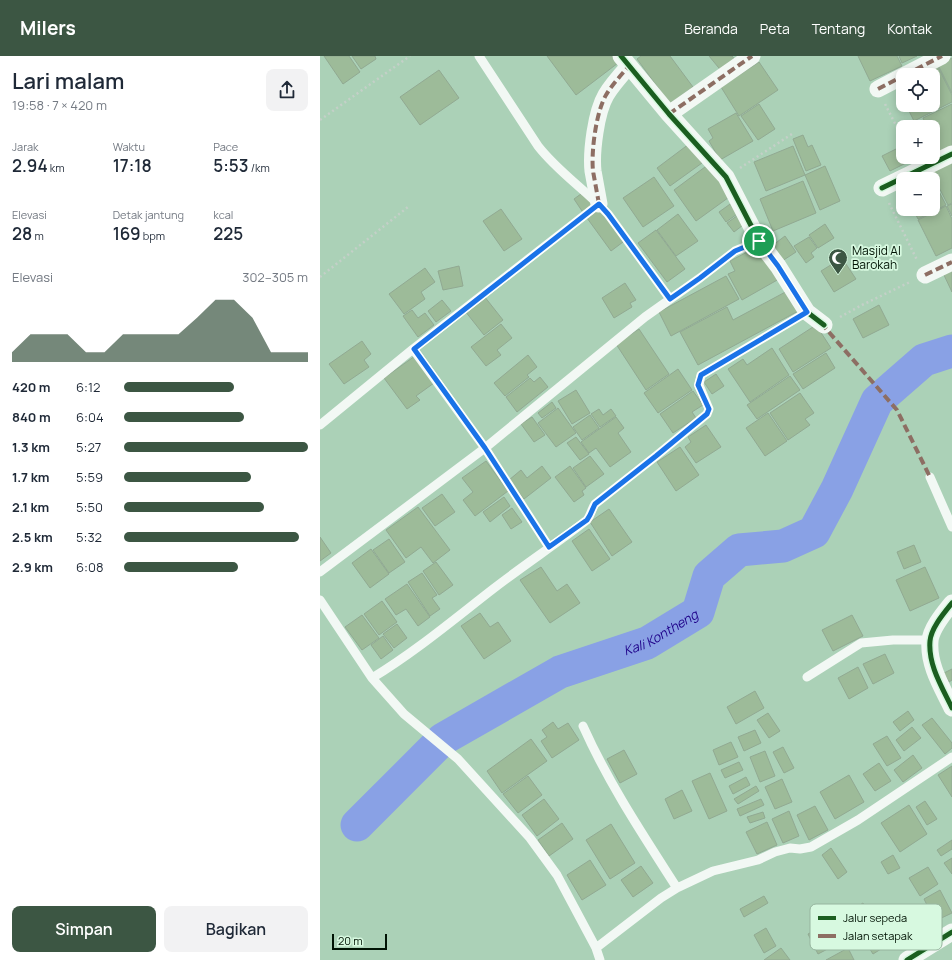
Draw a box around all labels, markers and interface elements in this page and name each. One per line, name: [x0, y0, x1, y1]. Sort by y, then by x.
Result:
text: Milers: [20, 15, 76, 41]
text: Beranda: [684, 19, 738, 38]
text: Peta: [760, 19, 790, 38]
text: Tentang: [812, 19, 865, 38]
text: Kontak: [887, 19, 932, 38]
text: Lari malam: [12, 66, 125, 96]
map controls: [896, 68, 940, 216]
button: locate: [896, 68, 940, 112]
button: share: [266, 69, 308, 111]
text: 19:58 · 7 × 420 m: [12, 96, 107, 114]
button: +: [896, 120, 940, 164]
text: Jarak: [12, 139, 39, 154]
text: Waktu: [113, 139, 145, 154]
text: Pace: [213, 139, 238, 154]
text: 2.94: [12, 154, 48, 177]
text: 17:18: [113, 154, 152, 177]
text: 5:53: [213, 154, 248, 177]
text: km: [48, 160, 65, 175]
text: /km: [248, 160, 270, 175]
button: −: [896, 172, 940, 216]
text: Elevasi: [12, 207, 47, 222]
text: Detak jantung: [113, 207, 184, 222]
text: kcal: [213, 207, 233, 222]
text: 28: [12, 222, 32, 245]
text: 169: [113, 222, 141, 245]
text: 225: [213, 222, 243, 245]
pin: [742, 224, 776, 258]
text: m: [32, 228, 44, 243]
text: bpm: [141, 228, 165, 243]
icon: arrive: [748, 230, 770, 252]
place label: Masjid Al Barokah: [852, 242, 901, 273]
mosque icon: Masjid Al Barokah: [827, 247, 849, 275]
text: Elevasi: [12, 268, 53, 286]
text: 302–305 m: [242, 268, 308, 286]
text: 420 m: [12, 378, 51, 396]
text: 6:12: [76, 378, 100, 396]
text: 840 m: [12, 408, 51, 426]
text: 6:04: [76, 408, 104, 426]
text: 1.3 km: [12, 438, 50, 456]
text: 5:27: [76, 438, 101, 456]
text: 1.7 km: [12, 468, 49, 486]
text: 5:59: [76, 468, 103, 486]
text: 2.1 km: [12, 498, 49, 516]
text: 5:50: [76, 498, 103, 516]
text: 2.5 km: [12, 528, 53, 546]
text: 5:32: [76, 528, 102, 546]
text: 2.9 km: [12, 558, 53, 576]
text: 6:08: [76, 558, 103, 576]
water label: Kali Kontheng: [621, 605, 702, 659]
legend: [810, 904, 942, 950]
button: Simpan: [12, 906, 156, 952]
button: Bagikan: [164, 906, 308, 952]
text: Jalur sepeda: [843, 910, 907, 925]
text: Jalan setapak: [843, 928, 913, 943]
scale bar: [332, 932, 387, 951]
text: 20 m: [338, 933, 363, 948]

